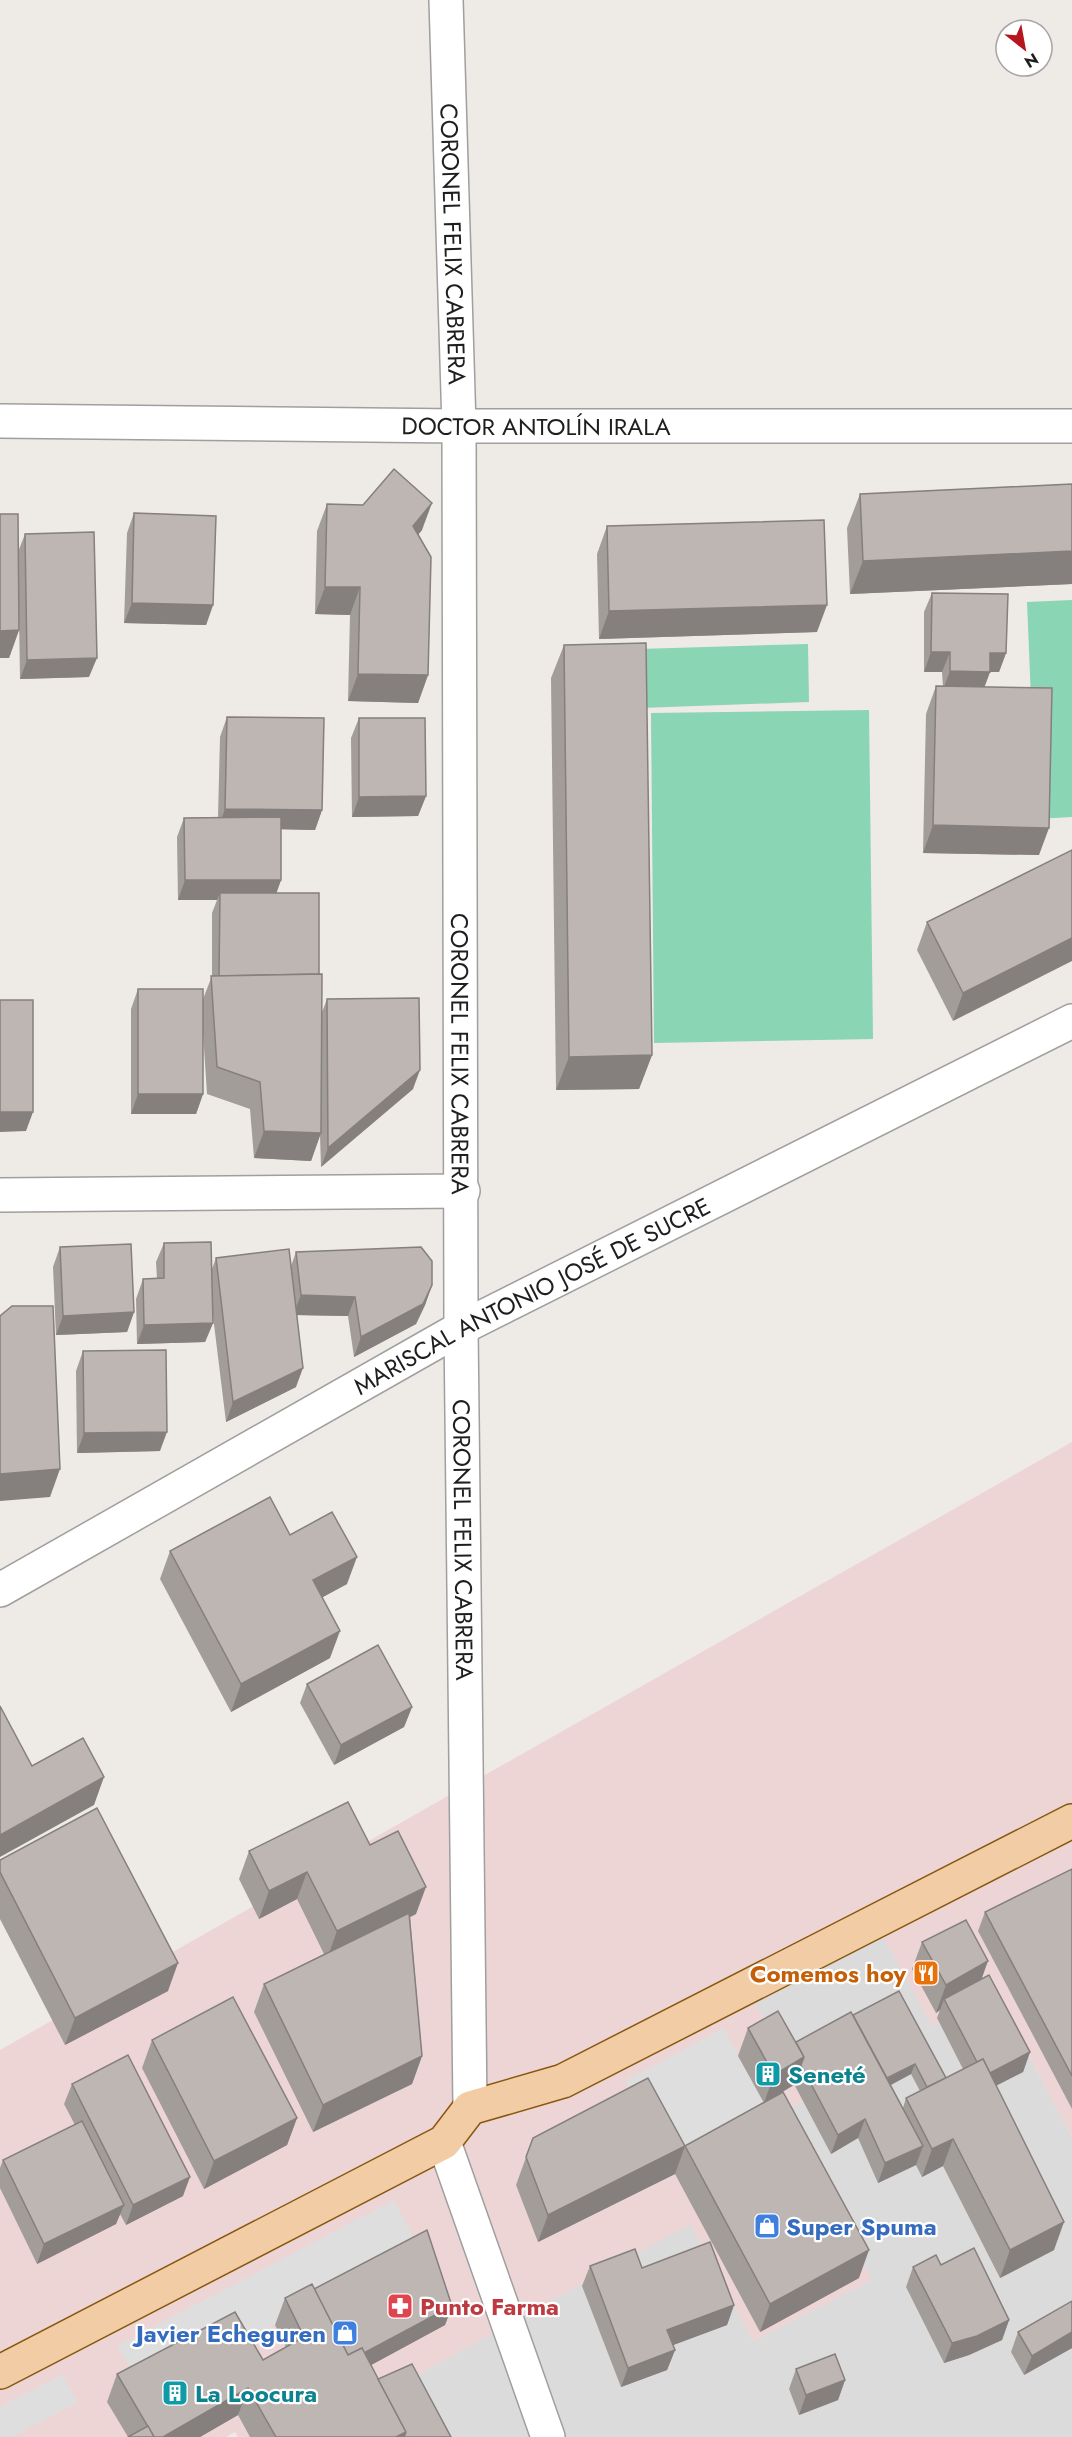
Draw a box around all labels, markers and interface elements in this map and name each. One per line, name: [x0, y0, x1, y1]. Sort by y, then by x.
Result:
north arrow: [994, 18, 1054, 78]
text: N: [1020, 47, 1043, 74]
street label: CORONEL FELIX CABRERA: [432, 103, 475, 385]
street label: DOCTOR ANTOLÍN IRALA: [401, 408, 671, 444]
street label: CORONEL FELIX CABRERA: [443, 913, 478, 1195]
street label: MARISCAL ANTONIO JOSÉ DE SUCRE: [347, 1188, 716, 1403]
street label: CORONEL FELIX CABRERA: [444, 1399, 483, 1681]
place label: Comemos hoy: [750, 1956, 906, 1991]
restaurant icon: Comemos hoy: [911, 1958, 941, 1988]
place label: Seneté: [788, 2057, 866, 2092]
building icon: Seneté: [753, 2059, 783, 2089]
place label: Super Spuma: [786, 2209, 937, 2244]
shop icon: Super Spuma: [752, 2211, 782, 2241]
place label: Punto Farma: [420, 2289, 559, 2324]
pharmacy icon: Punto Farma: [385, 2291, 415, 2321]
place label: Javier Echeguren: [132, 2316, 326, 2351]
shop icon: Javier Echeguren: [330, 2318, 360, 2348]
place label: La Loocura: [195, 2376, 317, 2411]
building icon: La Loocura: [160, 2378, 190, 2408]

